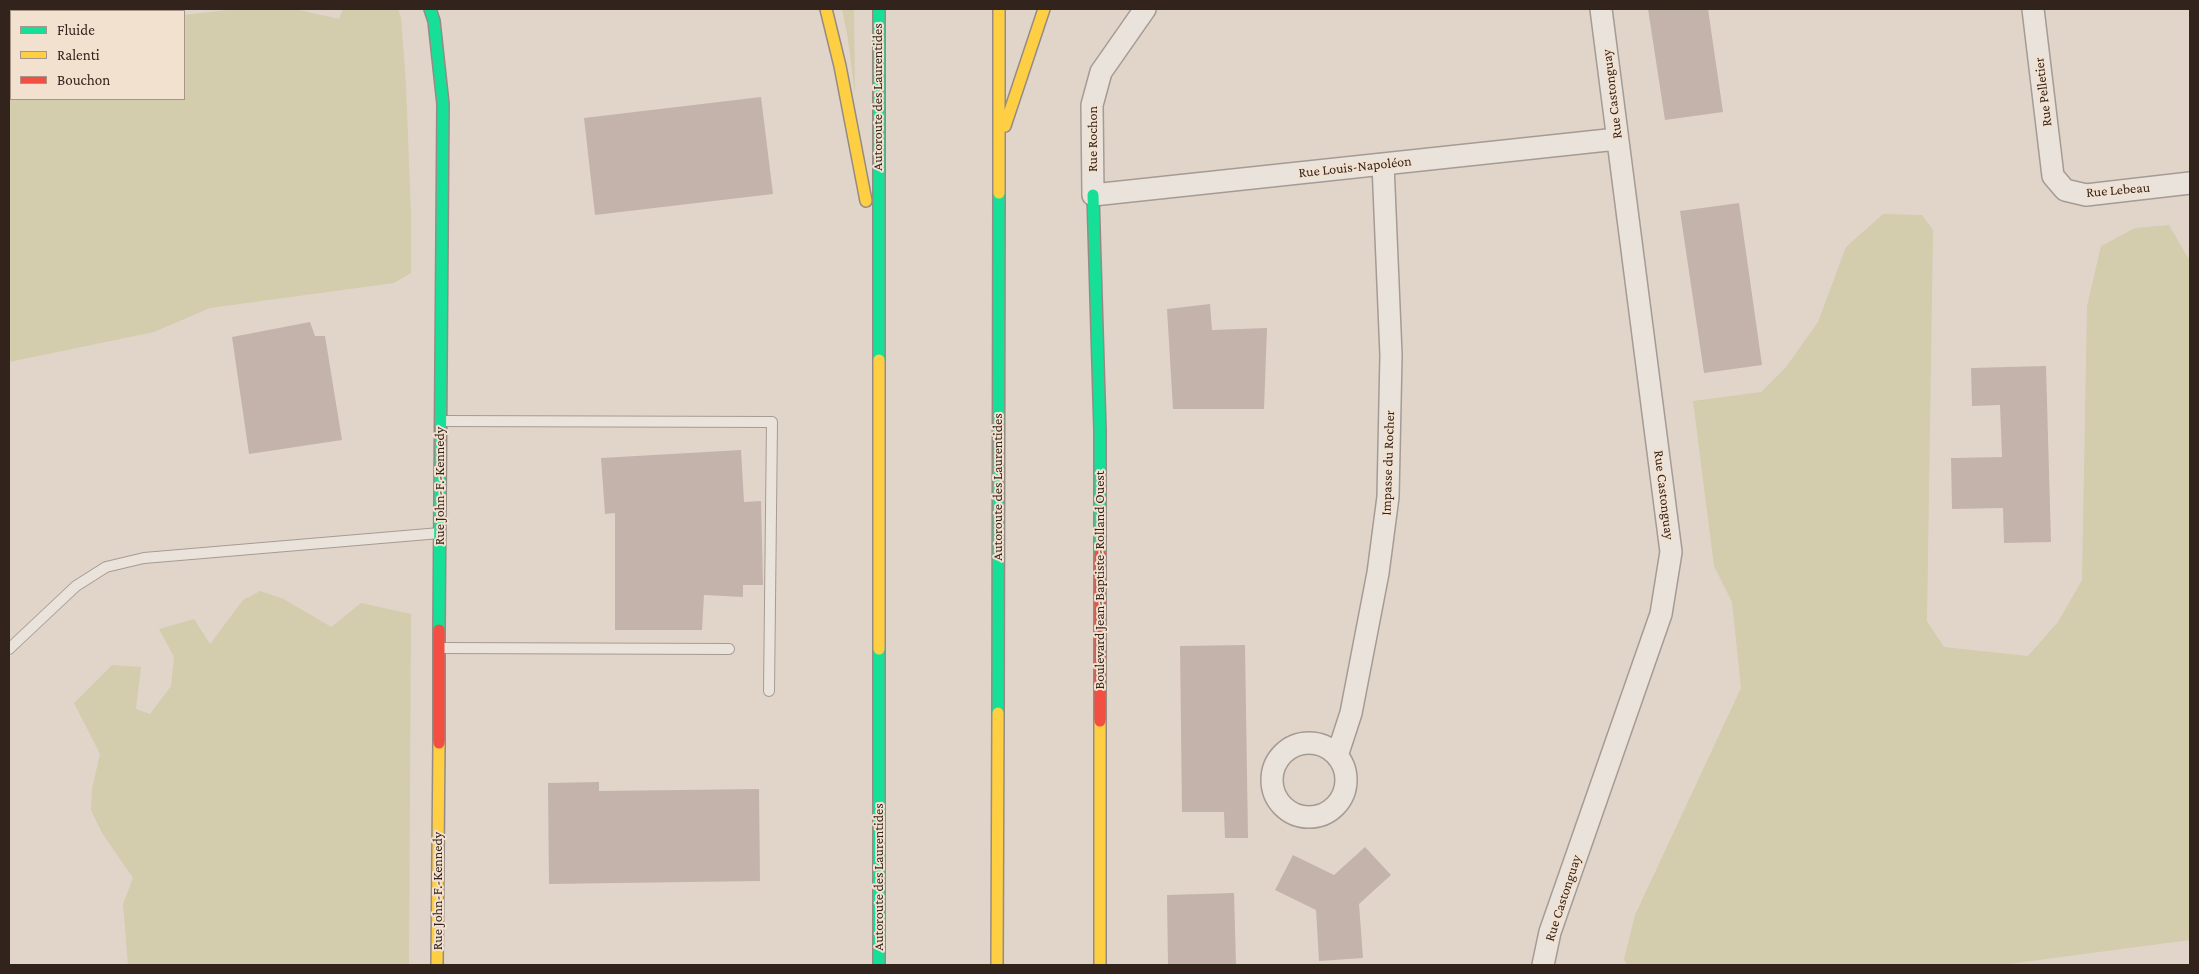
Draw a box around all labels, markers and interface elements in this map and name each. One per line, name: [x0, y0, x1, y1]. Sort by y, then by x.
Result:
legend: [10, 10, 185, 100]
text: Fluide: [57, 22, 95, 38]
street label: Autoroute des Laurentides: [870, 23, 886, 171]
text: Ralenti: [57, 47, 100, 63]
street label: Rue Castonguay: [1598, 48, 1626, 140]
street label: Rue Pelletier: [2030, 56, 2056, 128]
text: Bouchon: [57, 72, 110, 88]
street label: Rue Rochon: [1085, 106, 1101, 172]
street label: Rue Louis-Napoléon: [1298, 153, 1412, 181]
street label: Rue Lebeau: [2085, 179, 2151, 201]
street label: Impasse du Rocher: [1378, 410, 1398, 516]
street label: Autoroute des Laurentides: [990, 413, 1006, 561]
street label: Rue John-F.-Kennedy: [432, 427, 448, 545]
street label: Rue Castonguay: [1650, 449, 1678, 541]
street label: Boulevard Jean-Baptiste-Rolland Ouest: [1092, 471, 1108, 689]
street label: Autoroute des Laurentides: [871, 803, 887, 951]
street label: Rue John-F.-Kennedy: [430, 832, 446, 950]
street label: Rue Castonguay: [1541, 853, 1585, 943]

